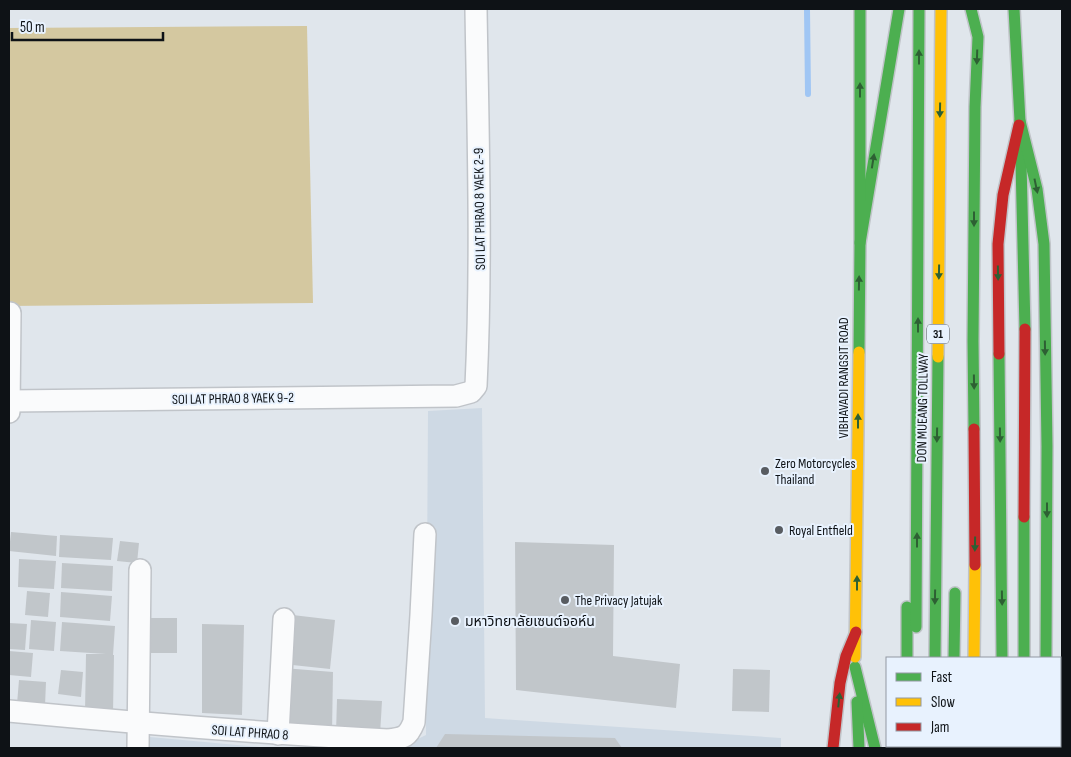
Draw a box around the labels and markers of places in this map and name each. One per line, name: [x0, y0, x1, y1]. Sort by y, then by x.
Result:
place label: Zero Motorcycles Thailand: [775, 455, 856, 488]
marker: Zero Motorcycles Thailand: [759, 465, 771, 477]
place label: Royal Entfield: [789, 522, 853, 539]
marker: Royal Entfield: [773, 524, 785, 536]
place label: The Privacy Jatujak: [575, 592, 663, 609]
marker: The Privacy Jatujak: [559, 594, 571, 606]
place label: มหาวิทยาลัยเซนต์จอห์น: [465, 613, 595, 630]
marker: มหาวิทยาลัยเซนต์จอห์น: [449, 615, 461, 627]

